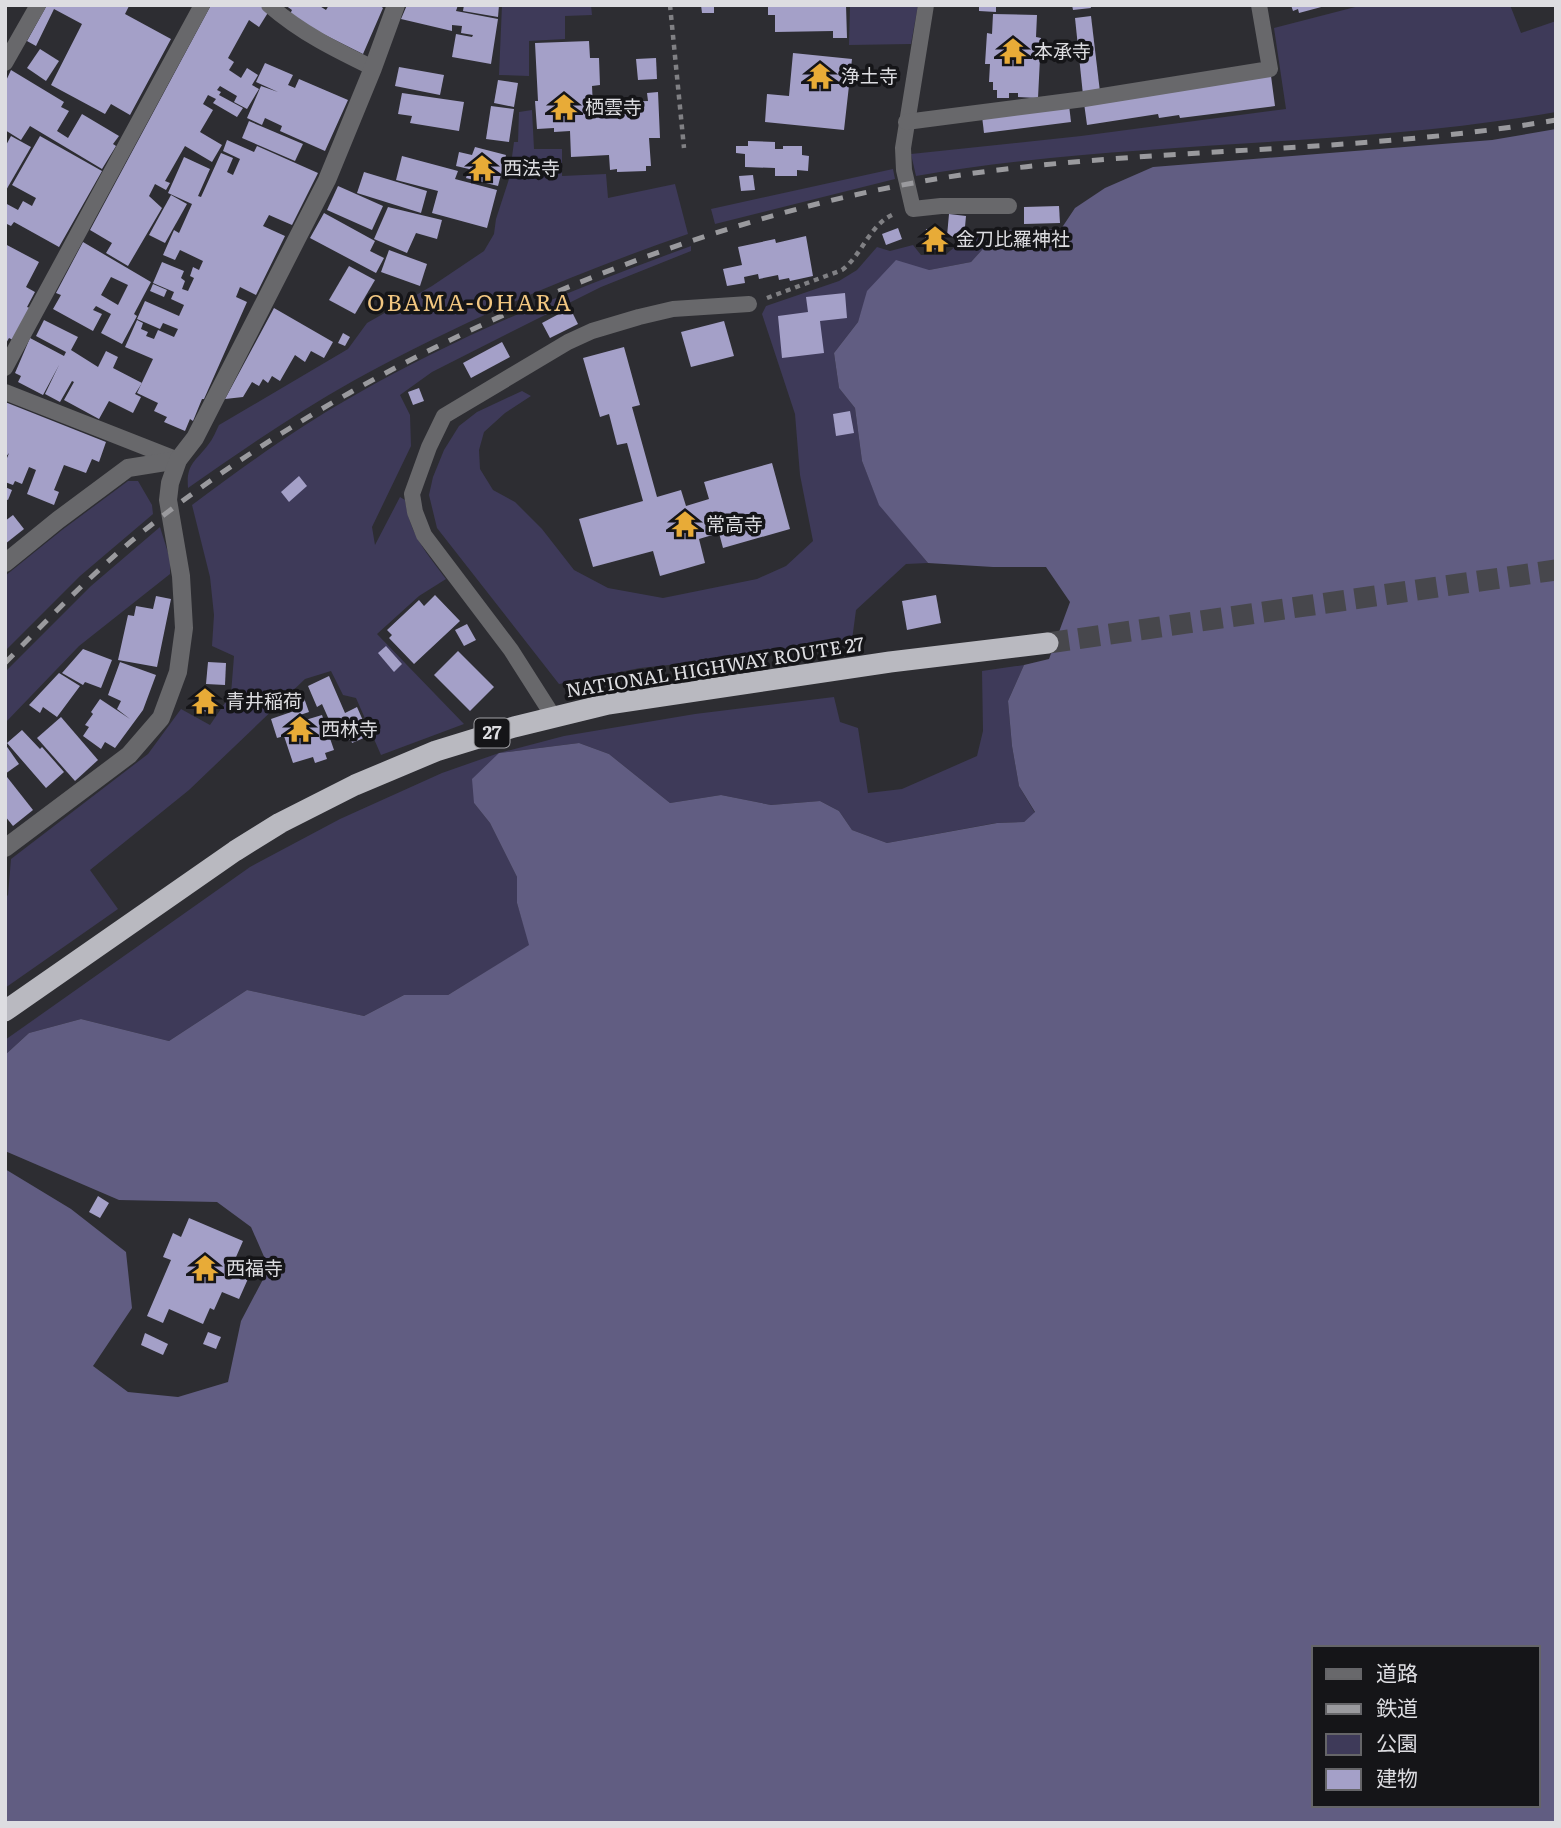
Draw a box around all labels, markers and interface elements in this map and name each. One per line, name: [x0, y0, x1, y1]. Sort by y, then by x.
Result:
temple icon: 本承寺: [998, 36, 1028, 66]
place label: 本承寺: [1034, 36, 1091, 64]
temple icon: 浄土寺: [805, 61, 835, 91]
place label: 浄土寺: [841, 61, 898, 89]
temple icon: 栖雲寺: [549, 92, 579, 122]
place label: 栖雲寺: [585, 92, 642, 120]
temple icon: 西法寺: [467, 153, 497, 183]
place label: 西法寺: [503, 153, 560, 181]
temple icon: 金刀比羅神社: [920, 224, 950, 254]
place label: 金刀比羅神社: [956, 224, 1070, 252]
district label: OBAMA-OHARA: [367, 284, 573, 318]
temple icon: 常高寺: [670, 509, 700, 539]
place label: 常高寺: [706, 509, 763, 537]
street label: NATIONAL HIGHWAY ROUTE 27: [564, 629, 866, 703]
temple icon: 青井稲荷: [190, 686, 220, 716]
place label: 青井稲荷: [226, 686, 302, 714]
temple icon: 西林寺: [285, 714, 315, 744]
place label: 西林寺: [321, 714, 378, 742]
road number: 27: [475, 718, 510, 748]
temple icon: 西福寺: [190, 1253, 220, 1283]
place label: 西福寺: [226, 1253, 283, 1281]
legend: [1312, 1646, 1540, 1807]
text: 道路: [1376, 1656, 1418, 1687]
text: 鉄道: [1376, 1691, 1418, 1722]
text: 公園: [1376, 1726, 1418, 1757]
text: 建物: [1376, 1761, 1418, 1792]

